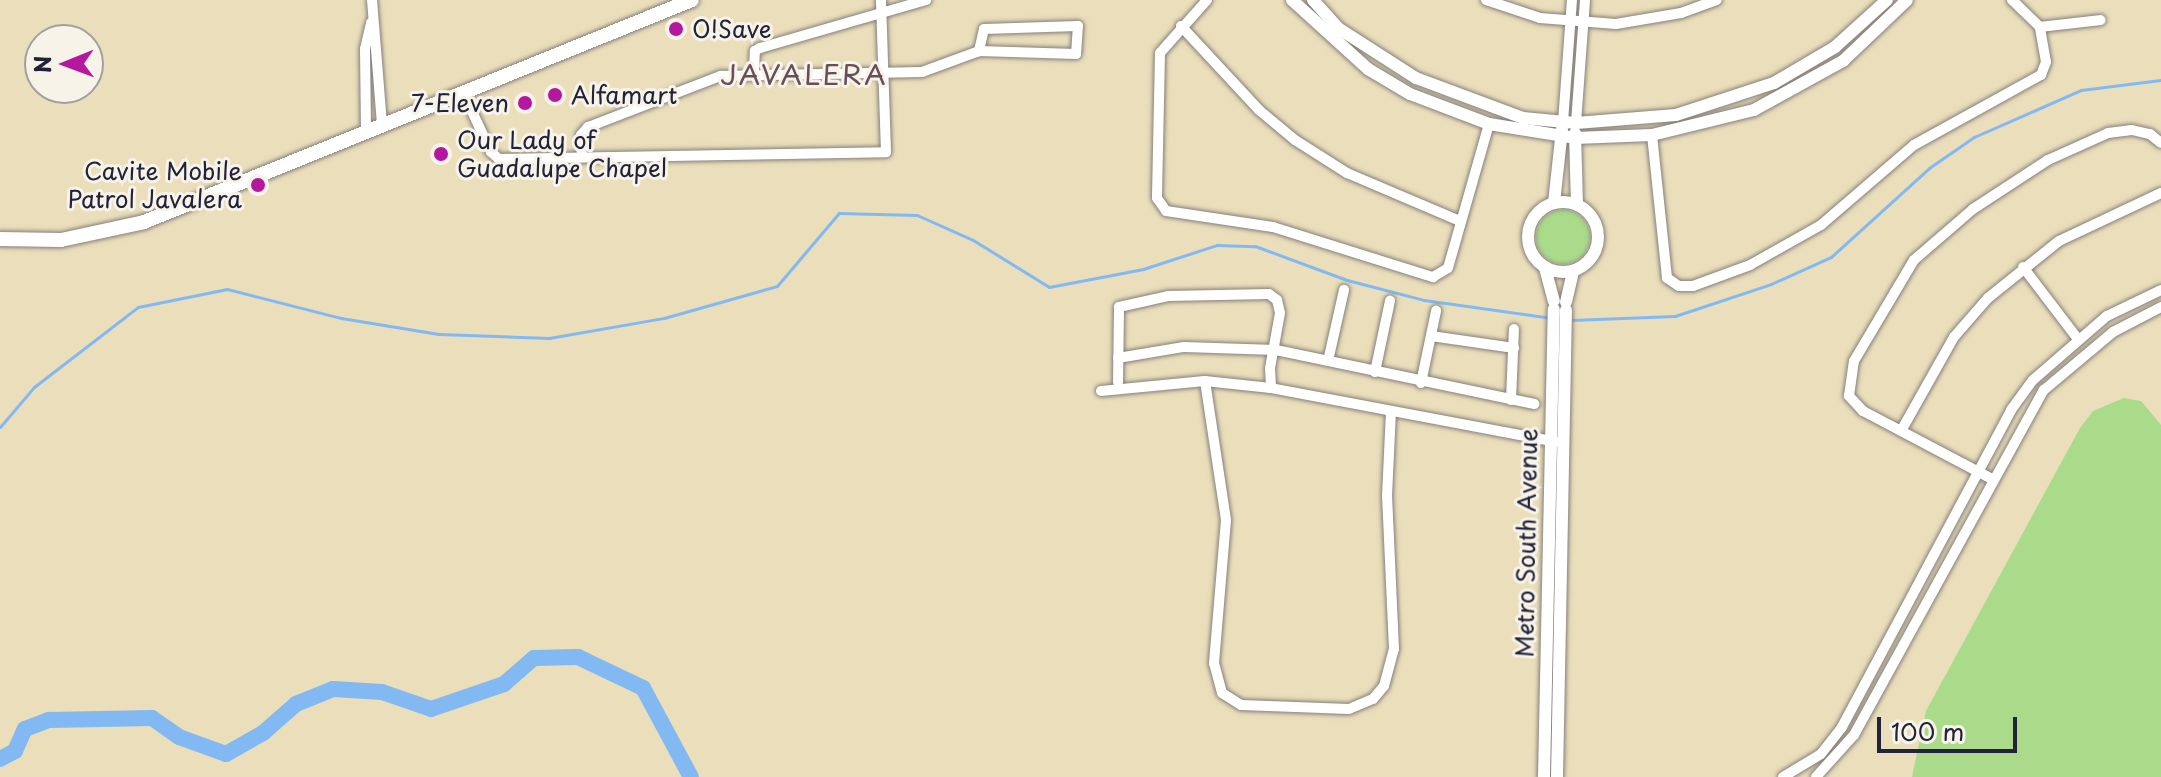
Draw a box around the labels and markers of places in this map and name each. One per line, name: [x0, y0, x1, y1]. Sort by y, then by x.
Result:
place label: O!Save: [692, 15, 771, 43]
marker: O!Save: [667, 20, 685, 38]
place label: Alfamart: [571, 81, 677, 109]
marker: Alfamart: [546, 86, 564, 104]
place label: 7-Eleven: [411, 89, 509, 117]
marker: 7-Eleven: [516, 94, 534, 112]
place label: Our Lady of Guadalupe Chapel: [457, 126, 670, 182]
marker: Our Lady of Guadalupe Chapel: [432, 145, 450, 163]
place label: Cavite Mobile Patrol Javalera: [67, 157, 242, 213]
marker: Cavite Mobile Patrol Javalera: [249, 176, 267, 194]

